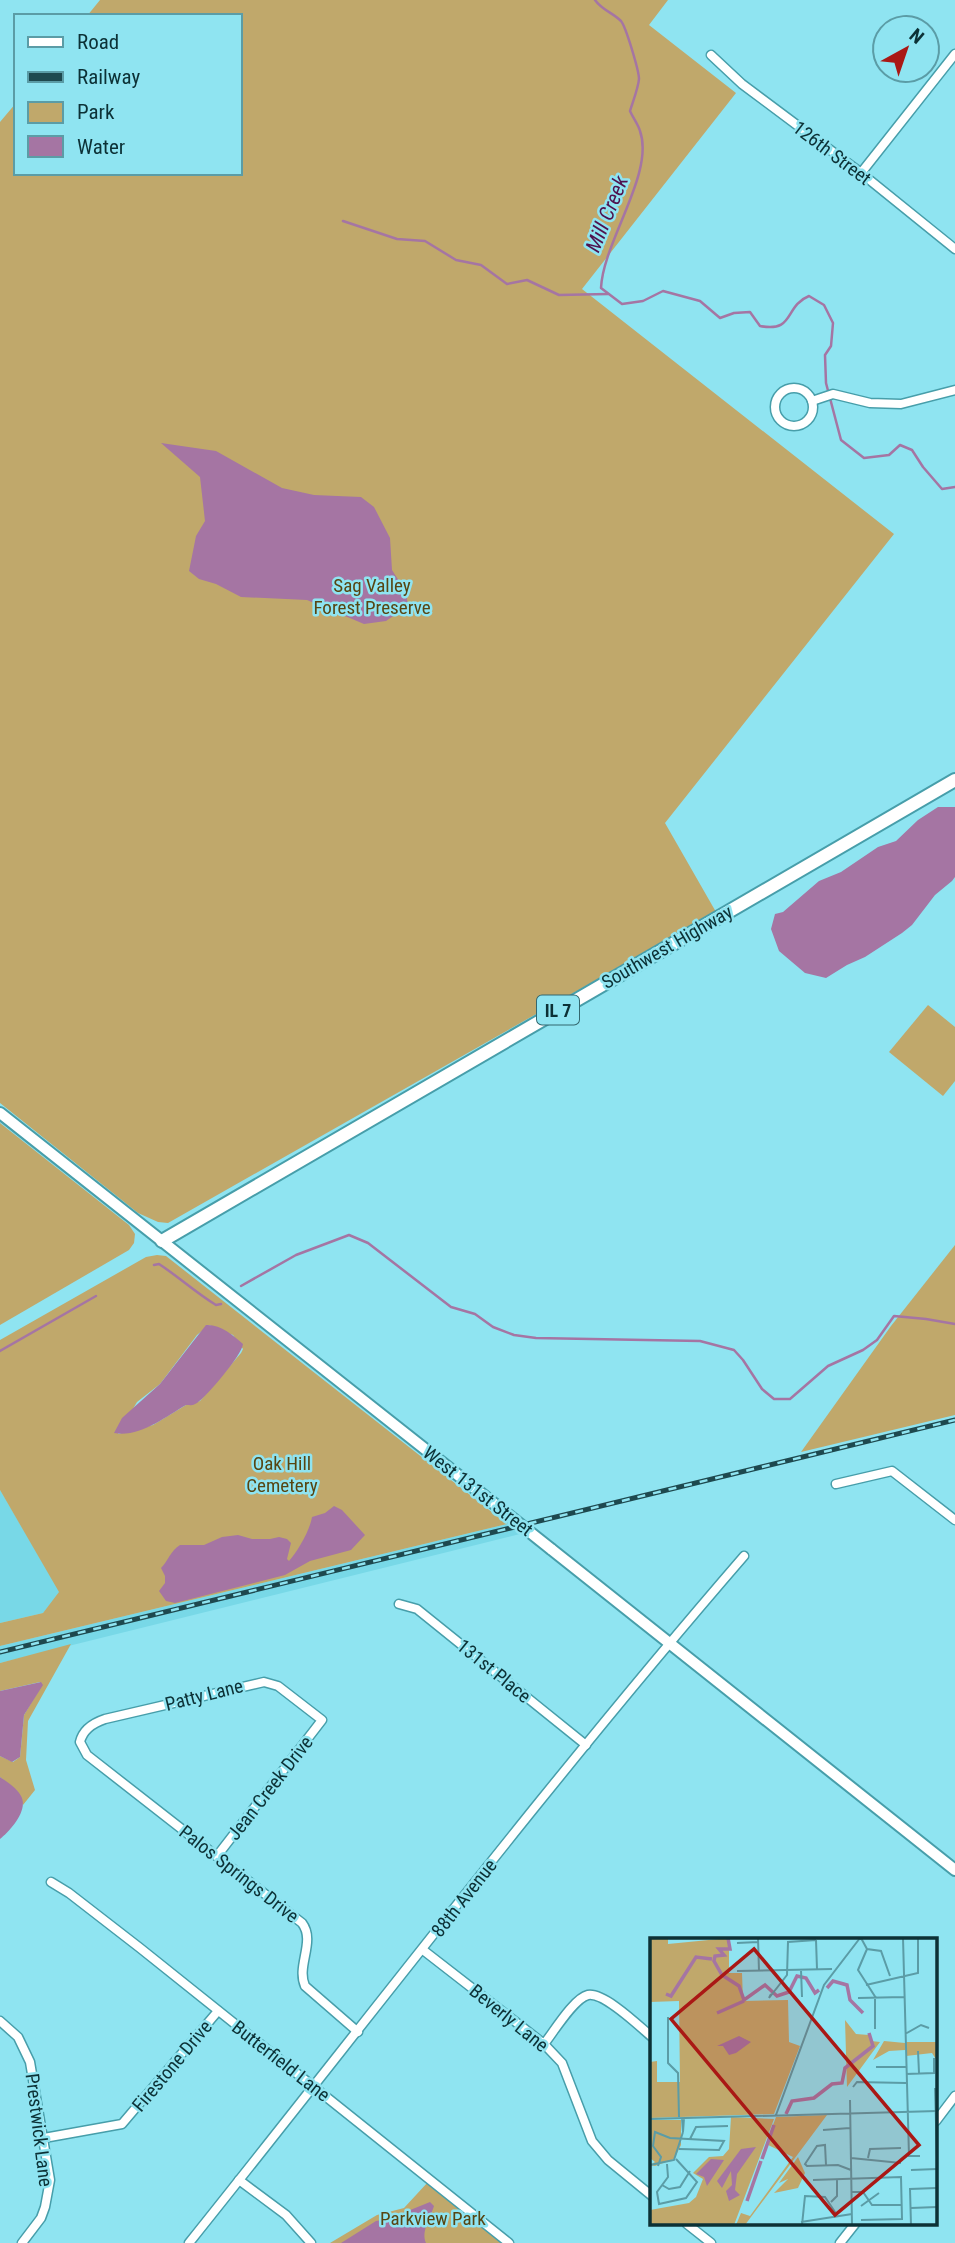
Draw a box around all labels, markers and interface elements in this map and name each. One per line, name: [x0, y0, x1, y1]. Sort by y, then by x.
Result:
legend: [14, 14, 242, 175]
north arrow: [871, 14, 941, 84]
text: N: [905, 24, 928, 49]
text: Road: [77, 30, 119, 54]
text: Railway: [77, 65, 140, 89]
text: Park: [77, 100, 115, 124]
street label: 126th Street: [788, 116, 876, 190]
text: Water: [77, 135, 125, 159]
water label: Mill Creek: [581, 172, 633, 256]
park label: Sag Valley Forest Preserve: [313, 574, 431, 619]
street label: Southwest Highway: [598, 900, 737, 994]
road number: IL 7: [537, 995, 579, 1024]
street label: West 131st Street: [418, 1441, 538, 1541]
park label: Oak Hill Cemetery: [246, 1452, 318, 1497]
street label: 131st Place: [452, 1634, 536, 1708]
street label: Patty Lane: [163, 1674, 245, 1716]
street label: Jean Creek Drive: [222, 1731, 318, 1845]
street label: Palos Springs Drive: [175, 1820, 303, 1928]
street label: 88th Avenue: [426, 1854, 502, 1942]
inset map: [650, 1938, 937, 2226]
street label: Beverly Lane: [465, 1979, 553, 2057]
street label: Firestone Drive: [127, 2016, 217, 2116]
street label: Butterfield Lane: [227, 2016, 335, 2106]
street label: Prestwick Lane: [21, 2072, 57, 2188]
park label: Parkview Park: [380, 2207, 486, 2230]

